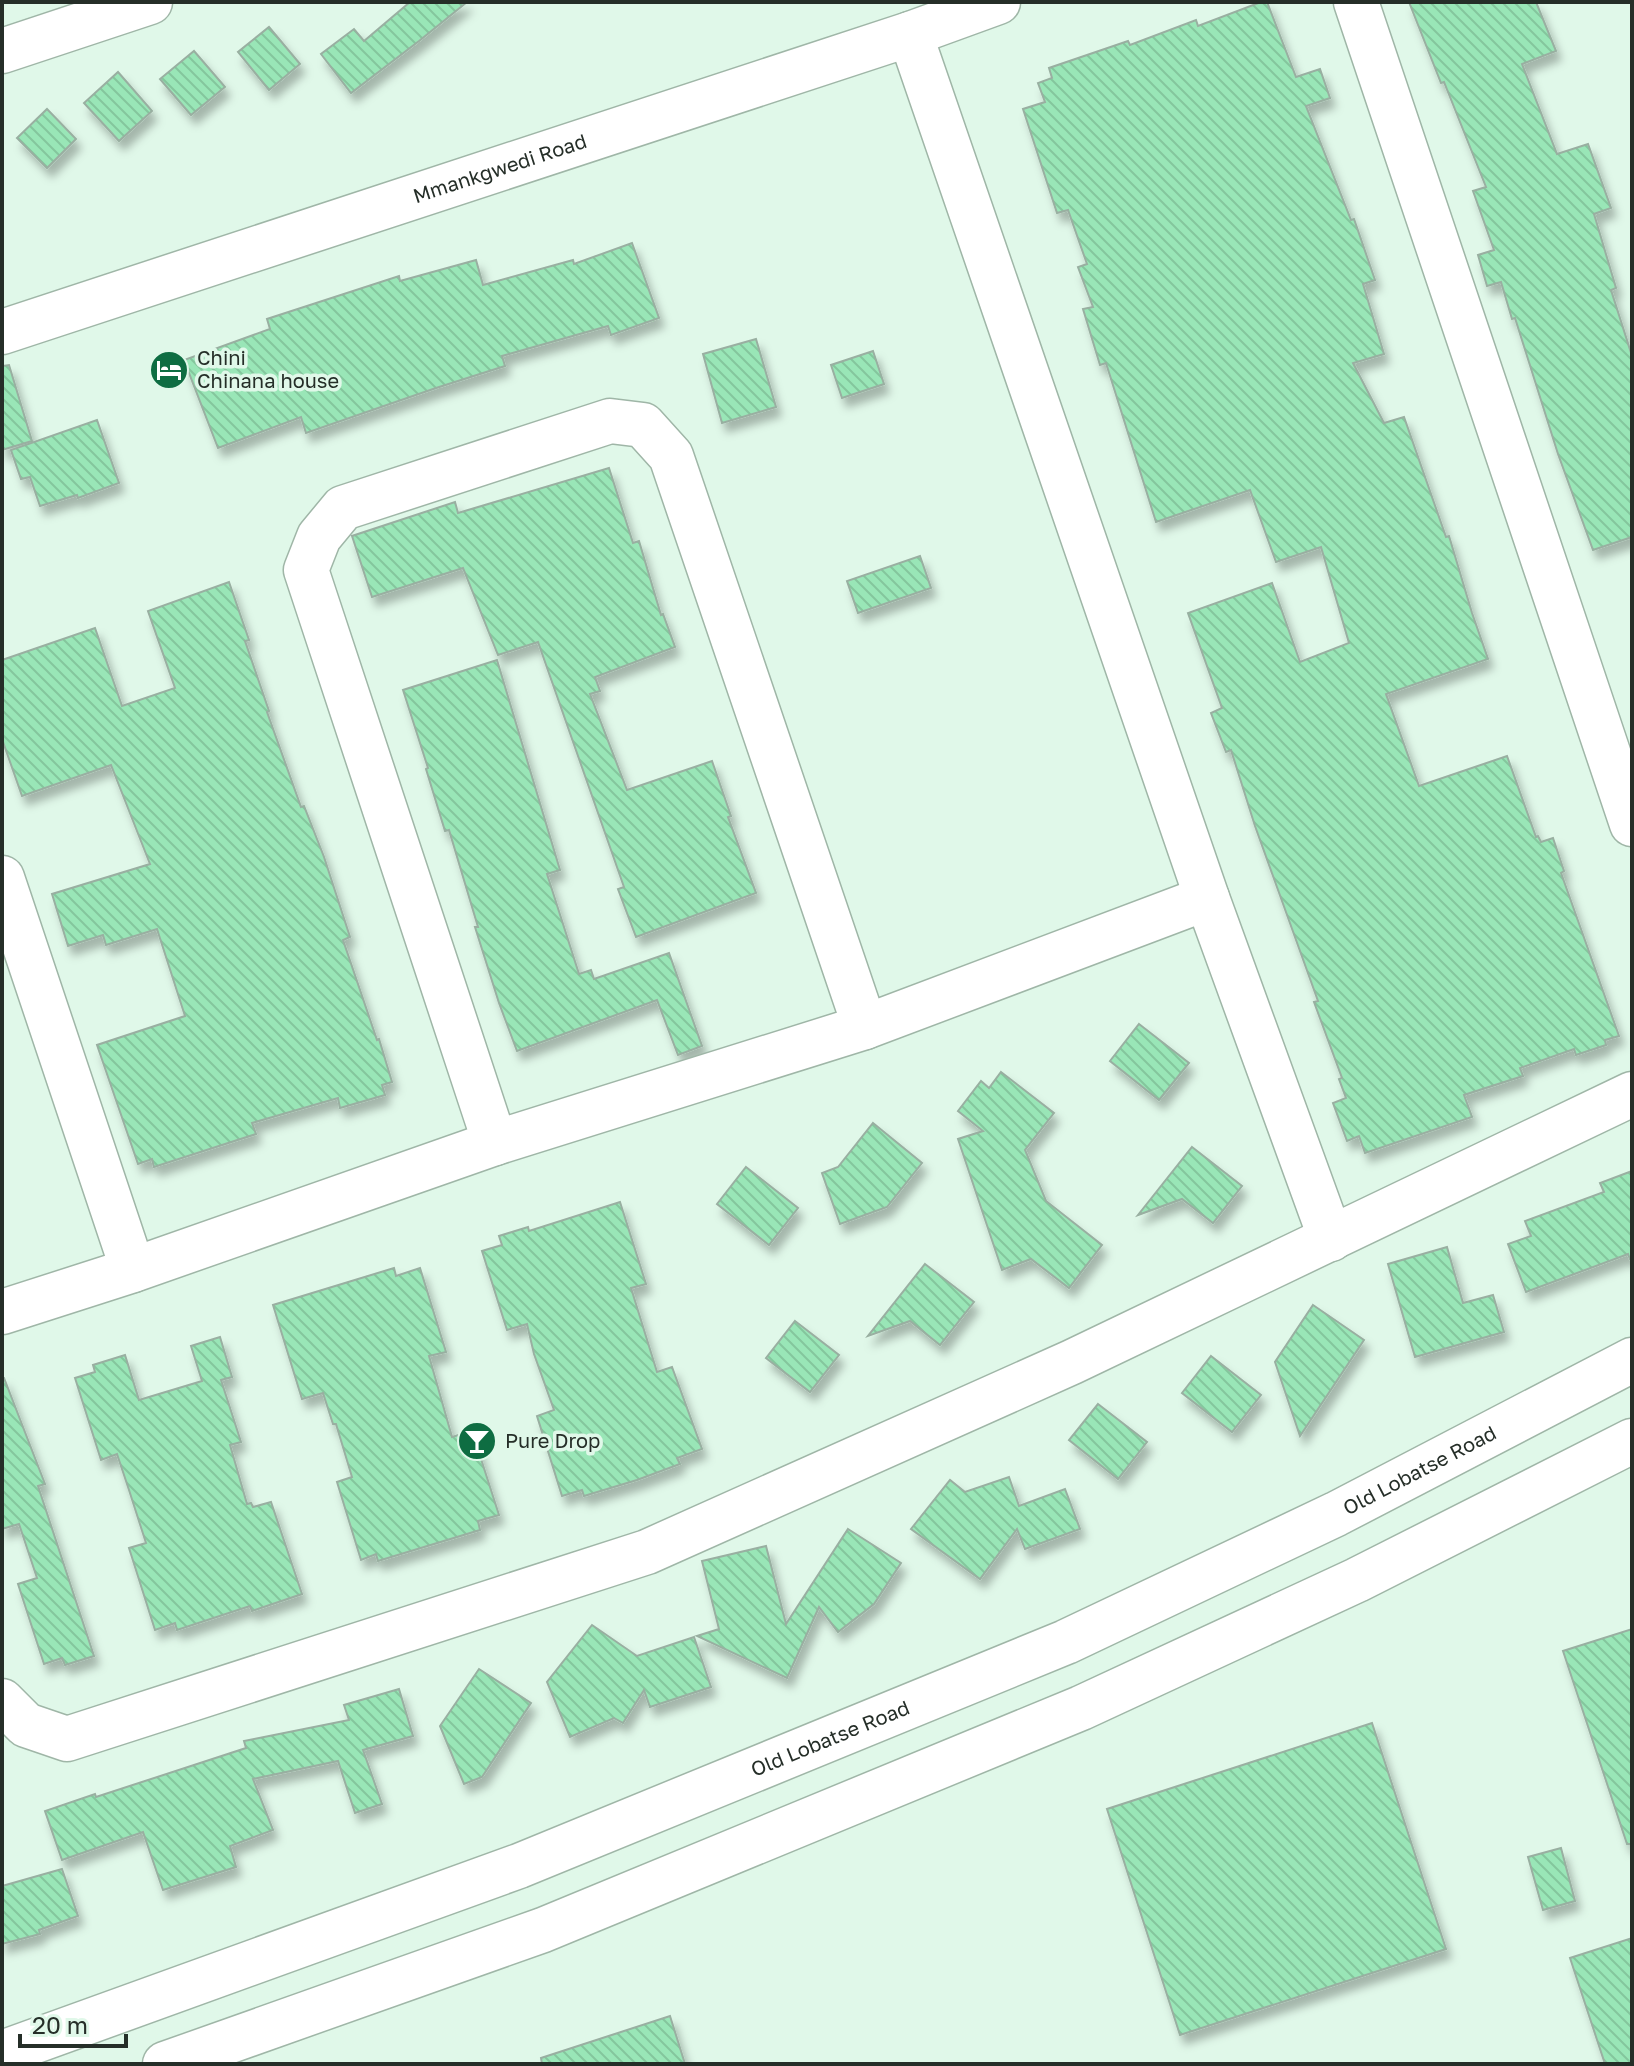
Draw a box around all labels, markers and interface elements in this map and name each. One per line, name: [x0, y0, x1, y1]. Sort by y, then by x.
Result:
street label: Mmankgwedi Road: [410, 128, 589, 207]
place label: Chini Chinana house: [197, 345, 339, 392]
hotel icon: Chini Chinana house: [148, 349, 190, 391]
bar icon: Pure Drop: [456, 1420, 498, 1462]
street label: Old Lobatse Road: [1339, 1420, 1500, 1519]
place label: Pure Drop: [505, 1428, 600, 1452]
street label: Old Lobatse Road: [747, 1694, 913, 1781]
scale bar: [20, 1998, 126, 2048]
text: 20 m: [32, 2010, 88, 2039]

